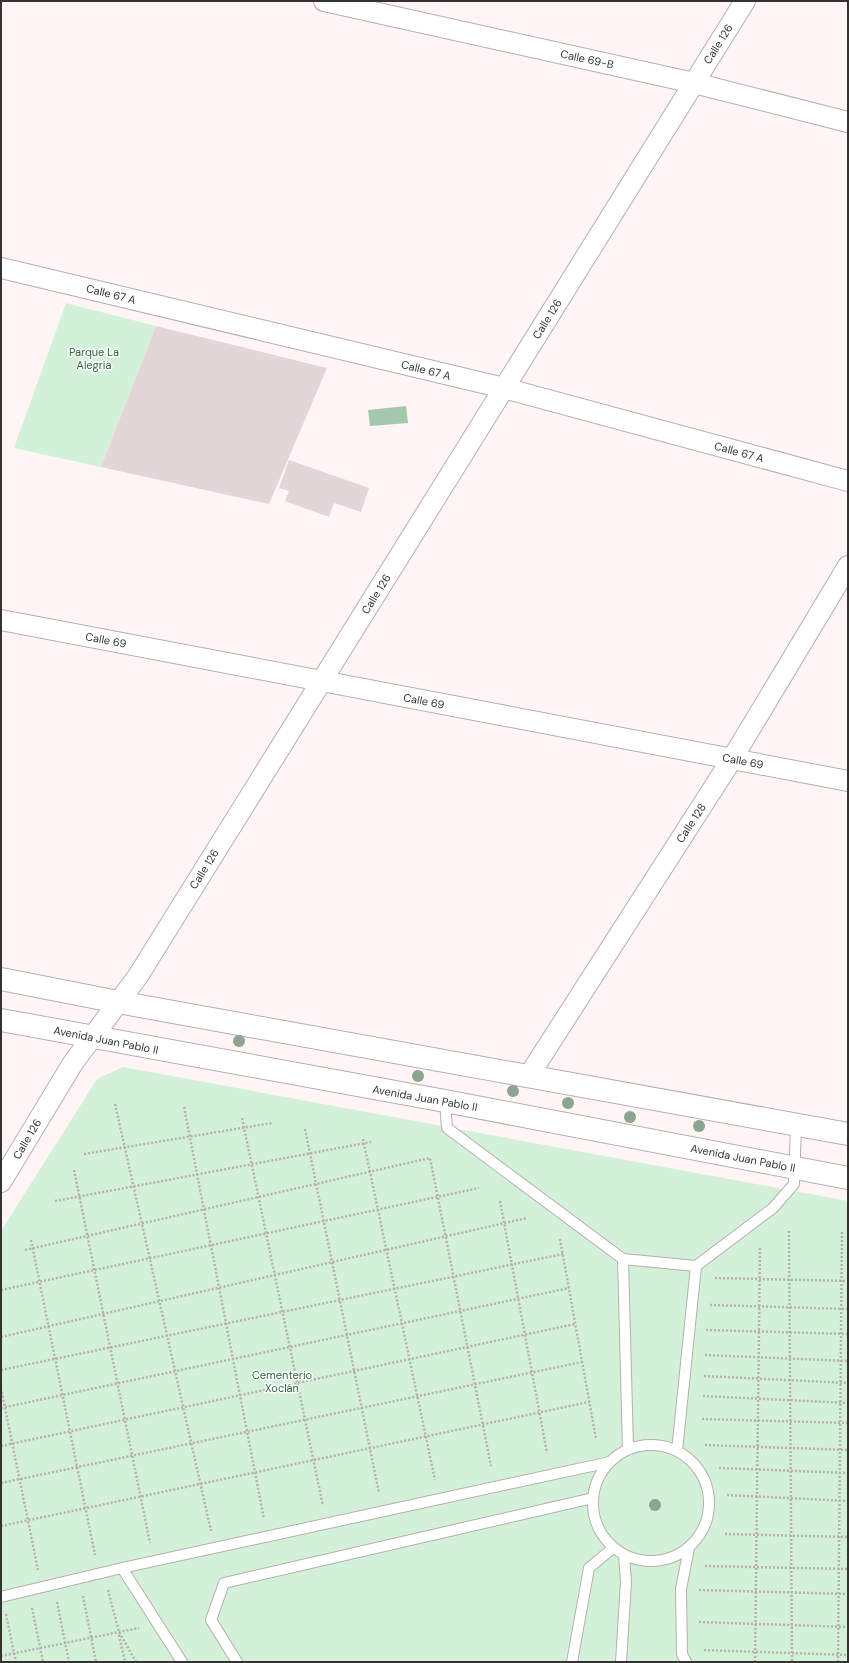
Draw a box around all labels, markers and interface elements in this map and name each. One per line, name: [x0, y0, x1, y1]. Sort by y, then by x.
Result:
street label: Calle 126: [700, 21, 736, 67]
street label: Calle 69-B: [559, 47, 615, 72]
street label: Calle 67 A: [85, 281, 137, 307]
street label: Calle 126: [529, 296, 565, 342]
park label: Parque La Alegria: [69, 345, 119, 372]
street label: Calle 67 A: [400, 357, 452, 383]
street label: Calle 67 A: [713, 439, 765, 465]
street label: Calle 126: [358, 571, 394, 617]
street label: Calle 69: [84, 629, 128, 651]
street label: Calle 69: [402, 690, 446, 712]
street label: Calle 69: [721, 750, 765, 772]
street label: Calle 128: [673, 801, 709, 845]
street label: Calle 126: [186, 846, 222, 892]
street label: Avenida Juan Pablo II: [52, 1023, 160, 1057]
street label: Avenida Juan Pablo II: [371, 1082, 479, 1114]
street label: Calle 126: [10, 1116, 45, 1162]
street label: Avenida Juan Pablo II: [689, 1141, 797, 1175]
park label: Cementerio Xoclán: [252, 1368, 312, 1395]

